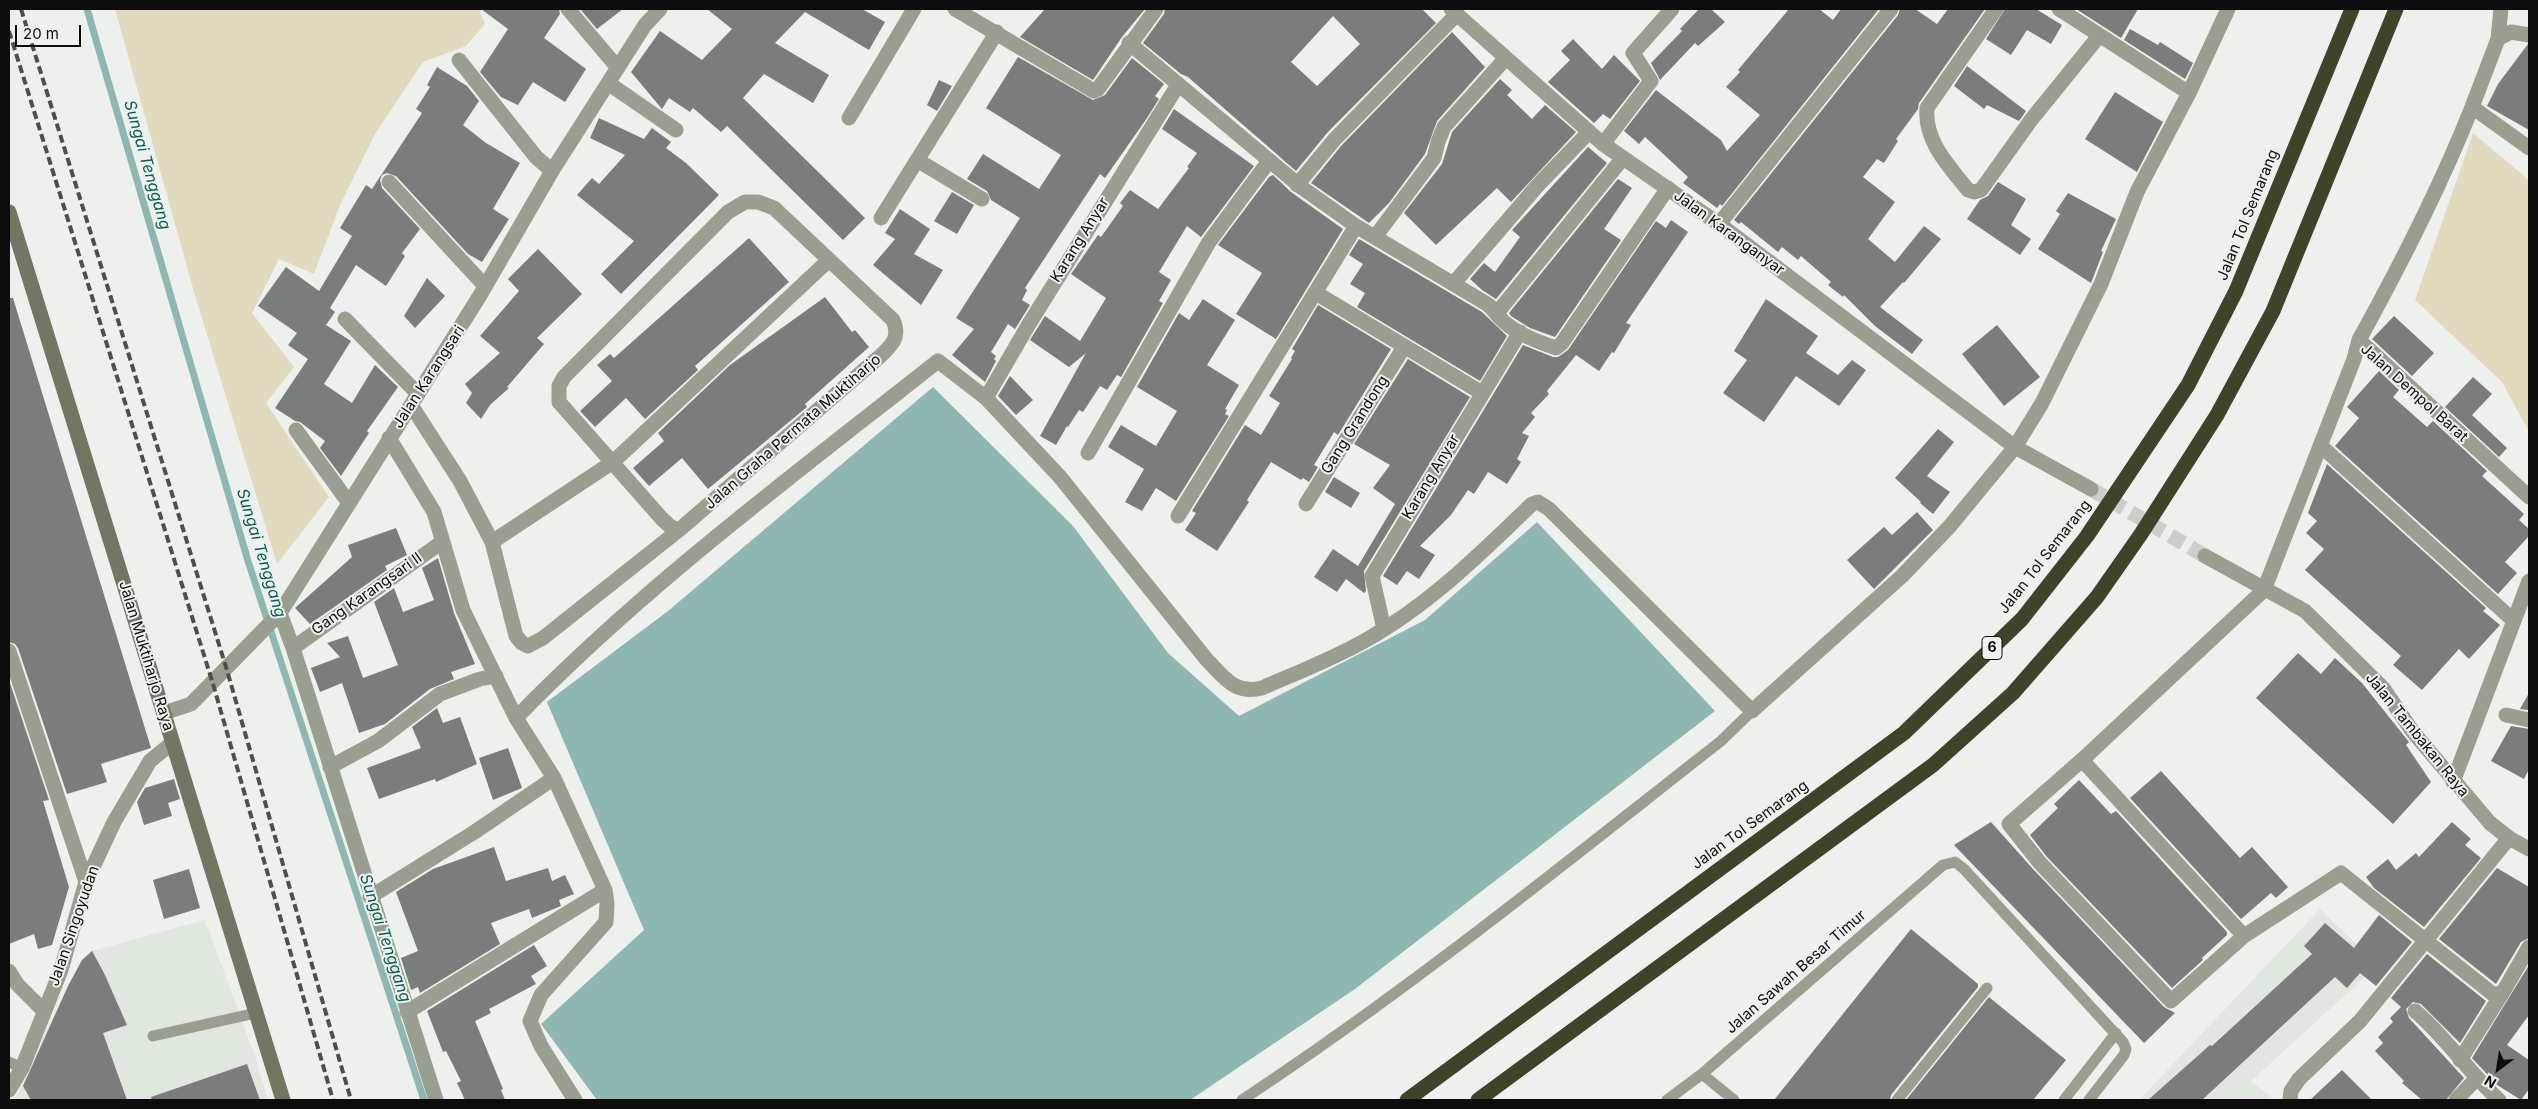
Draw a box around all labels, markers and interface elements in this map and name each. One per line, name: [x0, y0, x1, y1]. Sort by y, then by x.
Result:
scale bar: [18, 15, 84, 47]
text: 20 m: [23, 24, 59, 43]
water label: Sungai Tenggang: [119, 98, 175, 232]
street label: Jalan Tol Semarang: [2214, 147, 2282, 283]
street label: Jalan Karanganyar: [1670, 187, 1788, 279]
street label: Karang Anyar: [1047, 194, 1113, 286]
street label: Jalan Karangsari: [389, 322, 469, 432]
street label: Jalan Dempol Barat: [2357, 340, 2471, 446]
street label: Jalan Graha Permata Muktiharjo: [701, 351, 885, 513]
street label: Gang Grandong: [1318, 373, 1392, 477]
street label: Karang Anyar: [1398, 431, 1464, 523]
water label: Sungai Tenggang: [232, 486, 290, 620]
street label: Jalan Tol Semarang: [1995, 496, 2095, 618]
street label: Gang Karangsari II: [308, 549, 426, 639]
street label: Jalan Muktiharjo Raya: [115, 579, 177, 733]
road number: 6: [1982, 636, 2002, 660]
street label: Jalan Tambakan Raya: [2361, 669, 2473, 801]
street label: Jalan Tol Semarang: [1688, 777, 1812, 873]
street label: Jalan Singoyudan: [45, 864, 103, 988]
water label: Sungai Tenggang: [355, 871, 415, 1005]
street label: Jalan Sawah Besar Timur: [1722, 906, 1870, 1038]
north arrow: [2473, 1044, 2523, 1094]
text: N: [2481, 1072, 2499, 1092]

